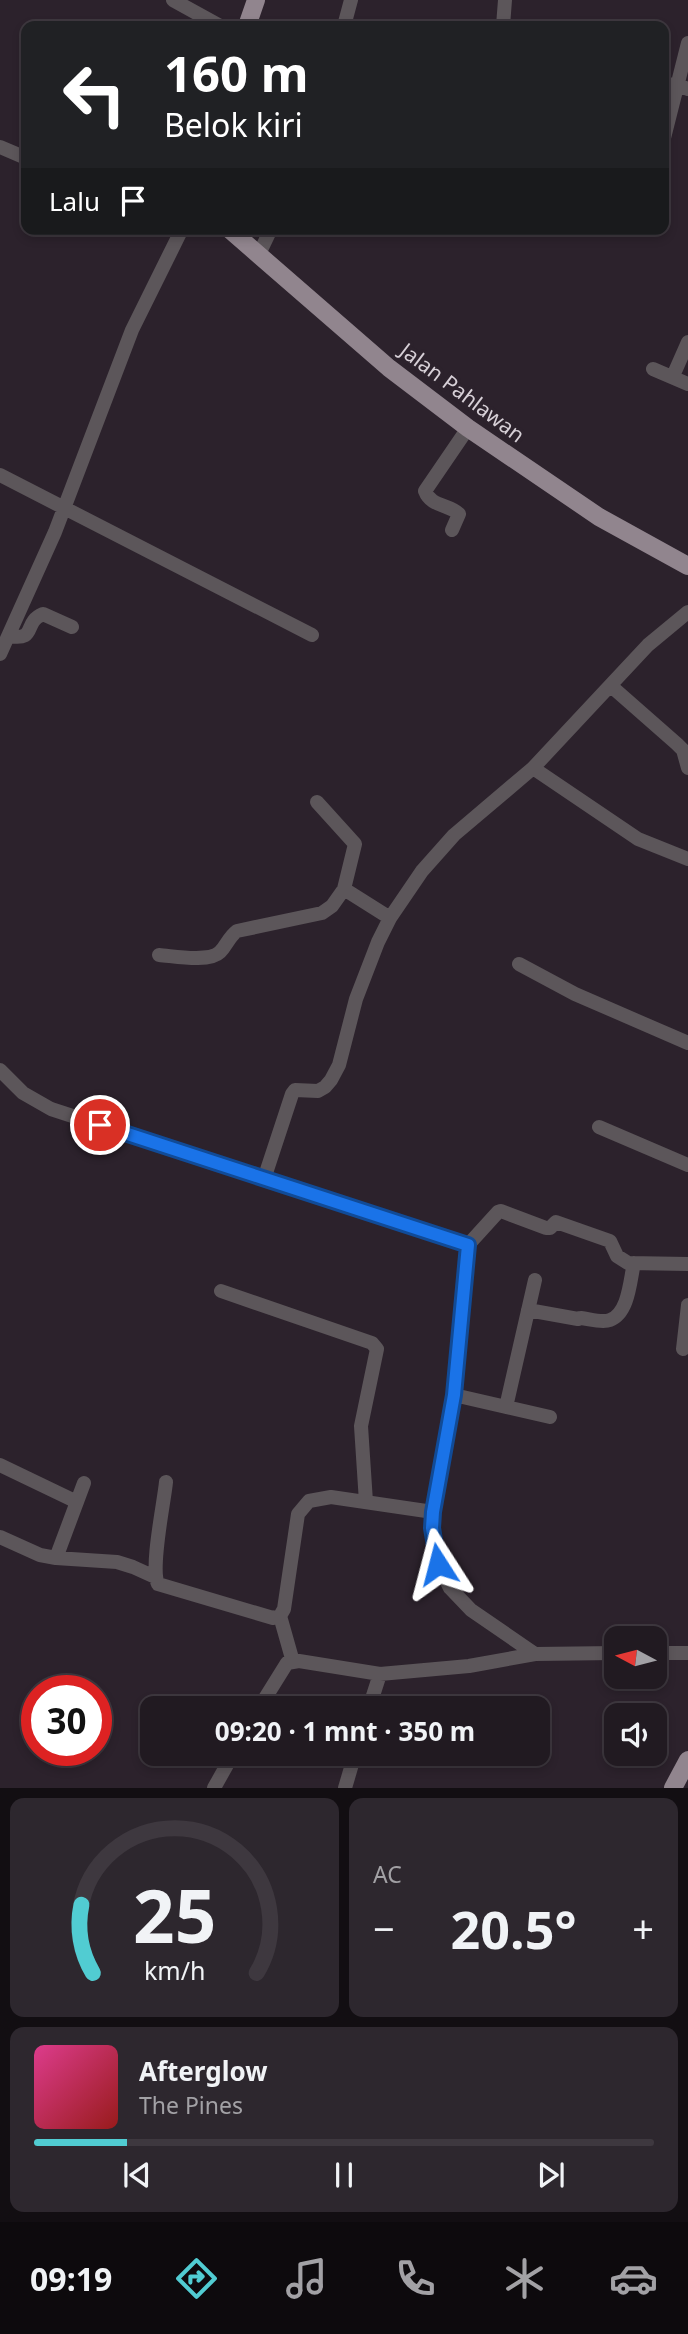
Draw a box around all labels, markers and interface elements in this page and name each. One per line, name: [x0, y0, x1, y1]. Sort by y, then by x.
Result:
text: 160 m: [164, 40, 309, 106]
icon: left: [49, 49, 140, 140]
text: Belok kiri: [164, 103, 303, 146]
icon: arrive: [114, 182, 152, 220]
text: Lalu: [49, 183, 100, 219]
street label: Jalan Pahlawan: [393, 335, 531, 448]
pin: [70, 1095, 130, 1155]
icon: arrive: [81, 1106, 119, 1144]
position arrow: [401, 1527, 475, 1601]
north arrow: [604, 1626, 667, 1689]
map controls: [604, 1626, 667, 1766]
speed limit sign: 30: [21, 1675, 112, 1766]
button: sound: [604, 1703, 667, 1766]
text: 09:20 · 1 mnt · 350 m: [215, 1713, 475, 1749]
text: AC: [373, 1858, 402, 1890]
text: 25: [133, 1866, 216, 1965]
text: 20.5°: [451, 1893, 576, 1964]
text: −: [373, 1902, 395, 1954]
text: +: [632, 1902, 654, 1954]
text: km/h: [144, 1953, 205, 1987]
text: Afterglow: [139, 2053, 267, 2089]
text: The Pines: [139, 2089, 243, 2121]
icon: previous: [118, 2156, 156, 2194]
icon: pause: [325, 2156, 363, 2194]
icon: next: [532, 2156, 570, 2194]
icon: directions: [172, 2254, 221, 2303]
icon: music: [282, 2254, 331, 2303]
icon: phone: [391, 2254, 440, 2303]
icon: climate: [500, 2254, 549, 2303]
icon: car: [609, 2254, 658, 2303]
text: 09:19: [30, 2257, 112, 2300]

